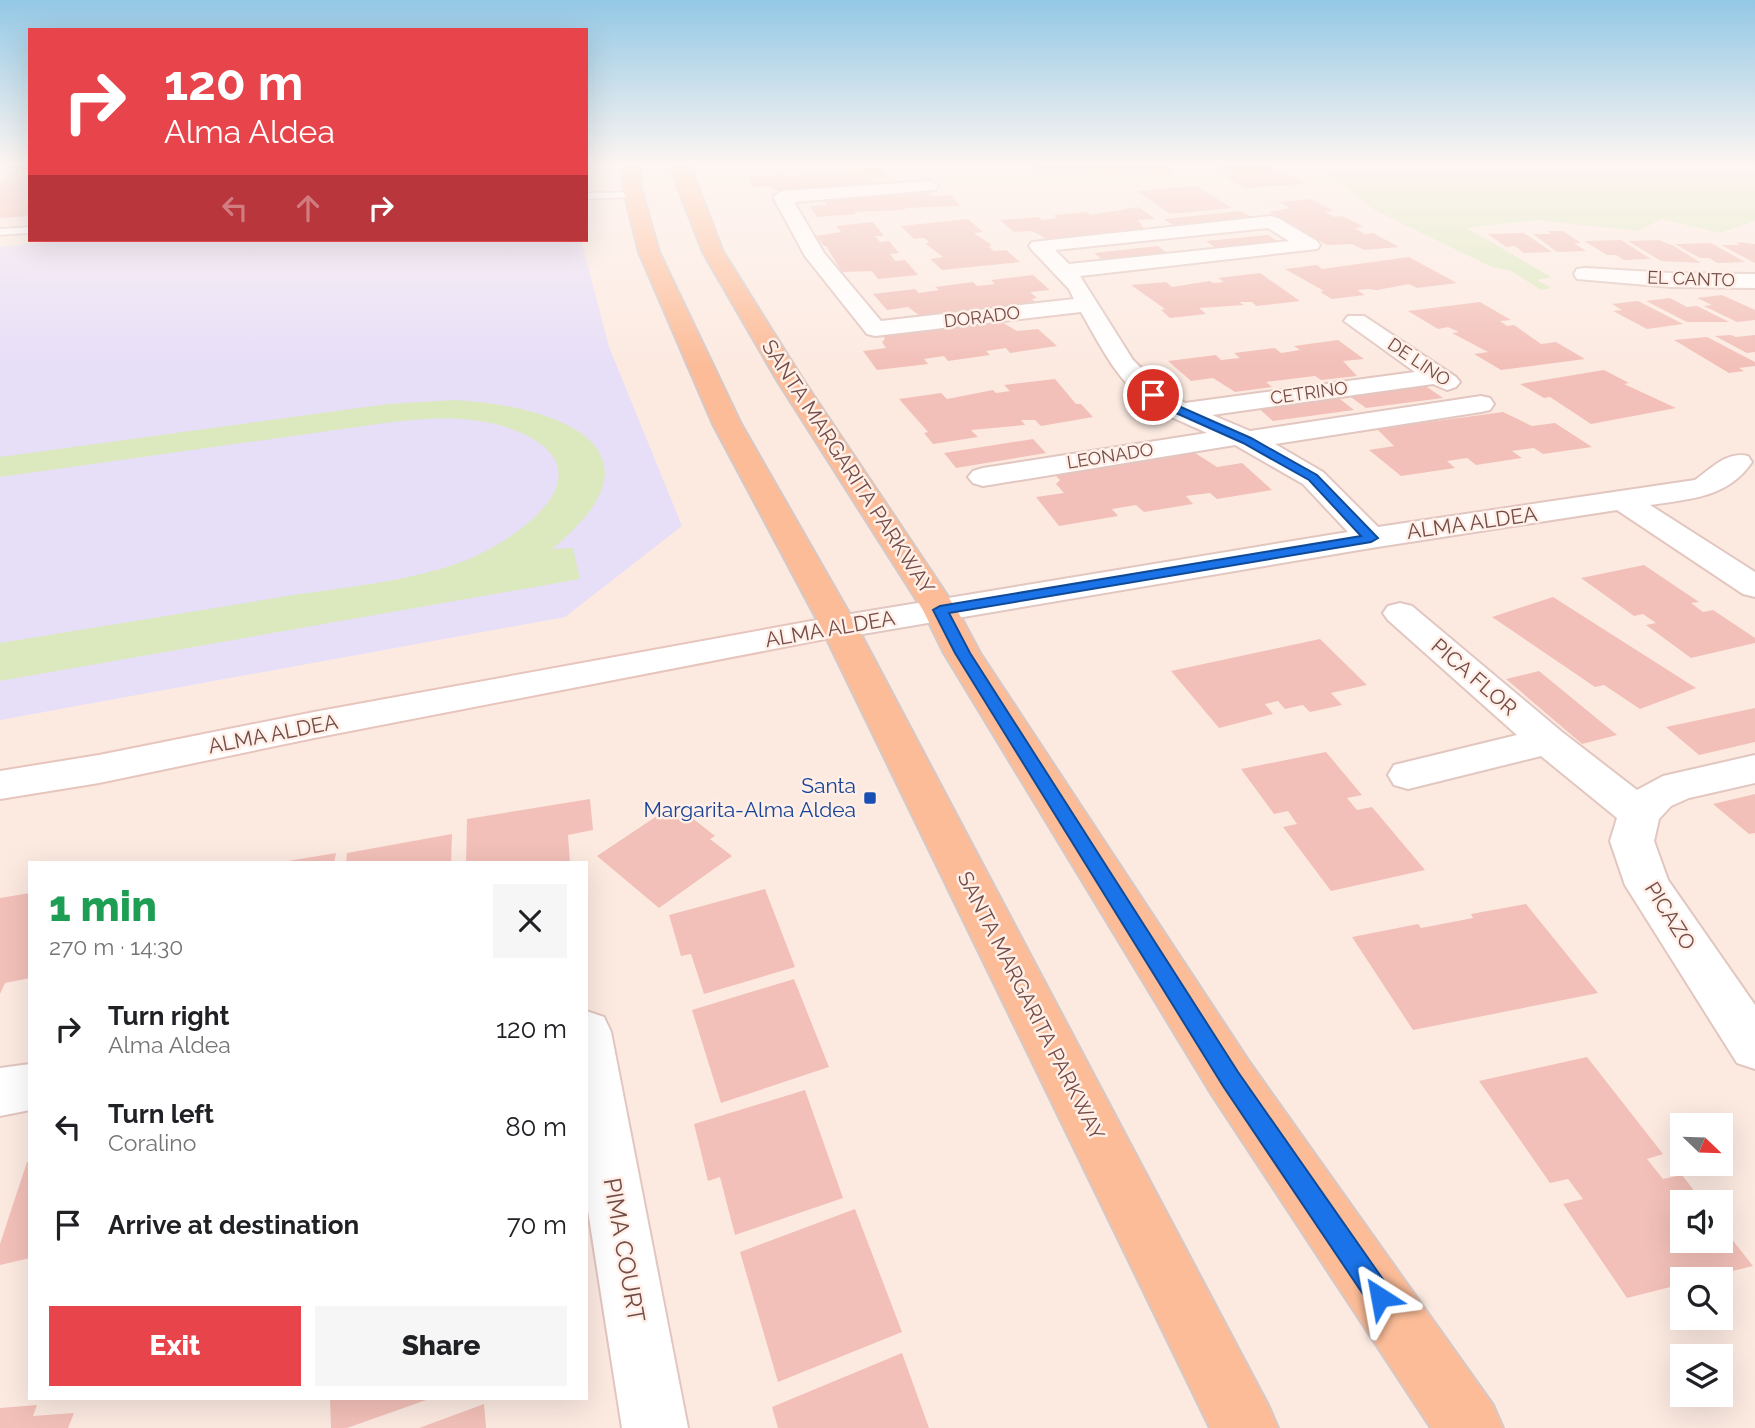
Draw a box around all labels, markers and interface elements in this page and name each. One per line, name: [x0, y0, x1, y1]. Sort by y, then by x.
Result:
text: 120 m: [164, 54, 303, 111]
icon: right: [49, 56, 140, 147]
text: Alma Aldea: [164, 113, 335, 150]
icon: left: [216, 189, 254, 227]
icon: ahead: [289, 189, 327, 227]
icon: right: [362, 189, 400, 227]
street label: EL CANTO: [1647, 266, 1735, 291]
street label: DORADO: [943, 301, 1021, 332]
street label: DE LINO: [1384, 333, 1454, 390]
street label: SANTA MARGARITA PARKWAY: [757, 335, 940, 599]
pin: [1123, 365, 1183, 425]
icon: arrive: [1134, 376, 1172, 414]
street label: CETRINO: [1269, 377, 1349, 408]
street label: LEONADO: [1065, 438, 1155, 473]
street label: ALMA ALDEA: [1405, 501, 1539, 544]
street label: ALMA ALDEA: [763, 605, 897, 652]
street label: PICA FLOR: [1427, 633, 1522, 720]
street label: ALMA ALDEA: [206, 709, 340, 758]
place label: Santa Margarita-Alma Aldea: [643, 773, 856, 822]
marker: Santa Margarita-Alma Aldea: [862, 790, 878, 806]
street label: SANTA MARGARITA PARKWAY: [953, 867, 1110, 1145]
street label: PICAZO: [1640, 877, 1701, 954]
text: 1 min: [49, 882, 157, 931]
button: close: [493, 884, 567, 958]
text: 270 m · 14:30: [49, 933, 183, 960]
text: Turn right: [108, 1001, 229, 1031]
icon: right: [49, 1010, 87, 1048]
text: 120 m: [496, 1014, 567, 1044]
text: Alma Aldea: [108, 1031, 231, 1058]
text: Turn left: [108, 1099, 214, 1129]
icon: left: [49, 1108, 87, 1146]
text: 80 m: [505, 1112, 567, 1142]
north arrow: [1670, 1113, 1732, 1176]
map controls: [1670, 1113, 1733, 1407]
text: Coralino: [108, 1129, 196, 1156]
street label: PIMA COURT: [598, 1175, 652, 1325]
button: sound: [1670, 1190, 1733, 1253]
icon: arrive: [49, 1206, 87, 1244]
text: Arrive at destination: [108, 1210, 359, 1240]
text: 70 m: [507, 1210, 567, 1240]
position arrow: [1343, 1260, 1417, 1334]
button: search: [1670, 1267, 1733, 1330]
button: Exit: [49, 1306, 301, 1386]
button: Share: [315, 1306, 567, 1386]
button: layers: [1670, 1344, 1733, 1407]

